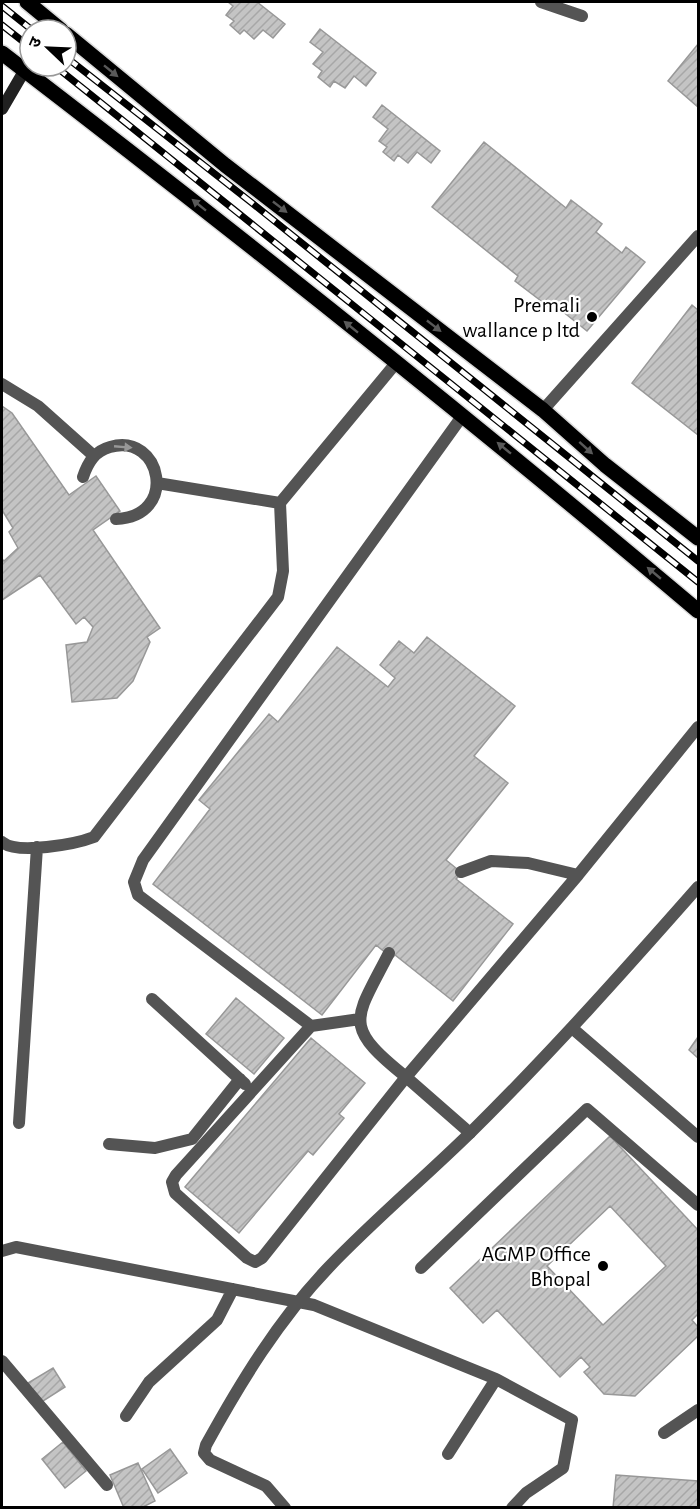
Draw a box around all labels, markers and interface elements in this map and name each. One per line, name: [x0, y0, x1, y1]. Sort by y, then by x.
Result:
north arrow: [18, 18, 78, 78]
text: उ: [26, 35, 45, 50]
one-way arrow: [103, 65, 119, 78]
one-way arrow: [191, 198, 207, 211]
one-way arrow: [272, 200, 287, 212]
place label: Premali wallance p ltd: [463, 294, 580, 341]
marker: Premali wallance p ltd: [585, 310, 599, 324]
one-way arrow: [426, 319, 442, 332]
one-way arrow: [344, 321, 359, 334]
one-way arrow: [496, 441, 512, 454]
one-way arrow: [578, 441, 593, 455]
one-way arrow: [114, 442, 133, 452]
one-way arrow: [647, 567, 662, 580]
place label: AGMP Office Bhopal: [482, 1243, 591, 1290]
marker: AGMP Office Bhopal: [596, 1259, 610, 1273]

